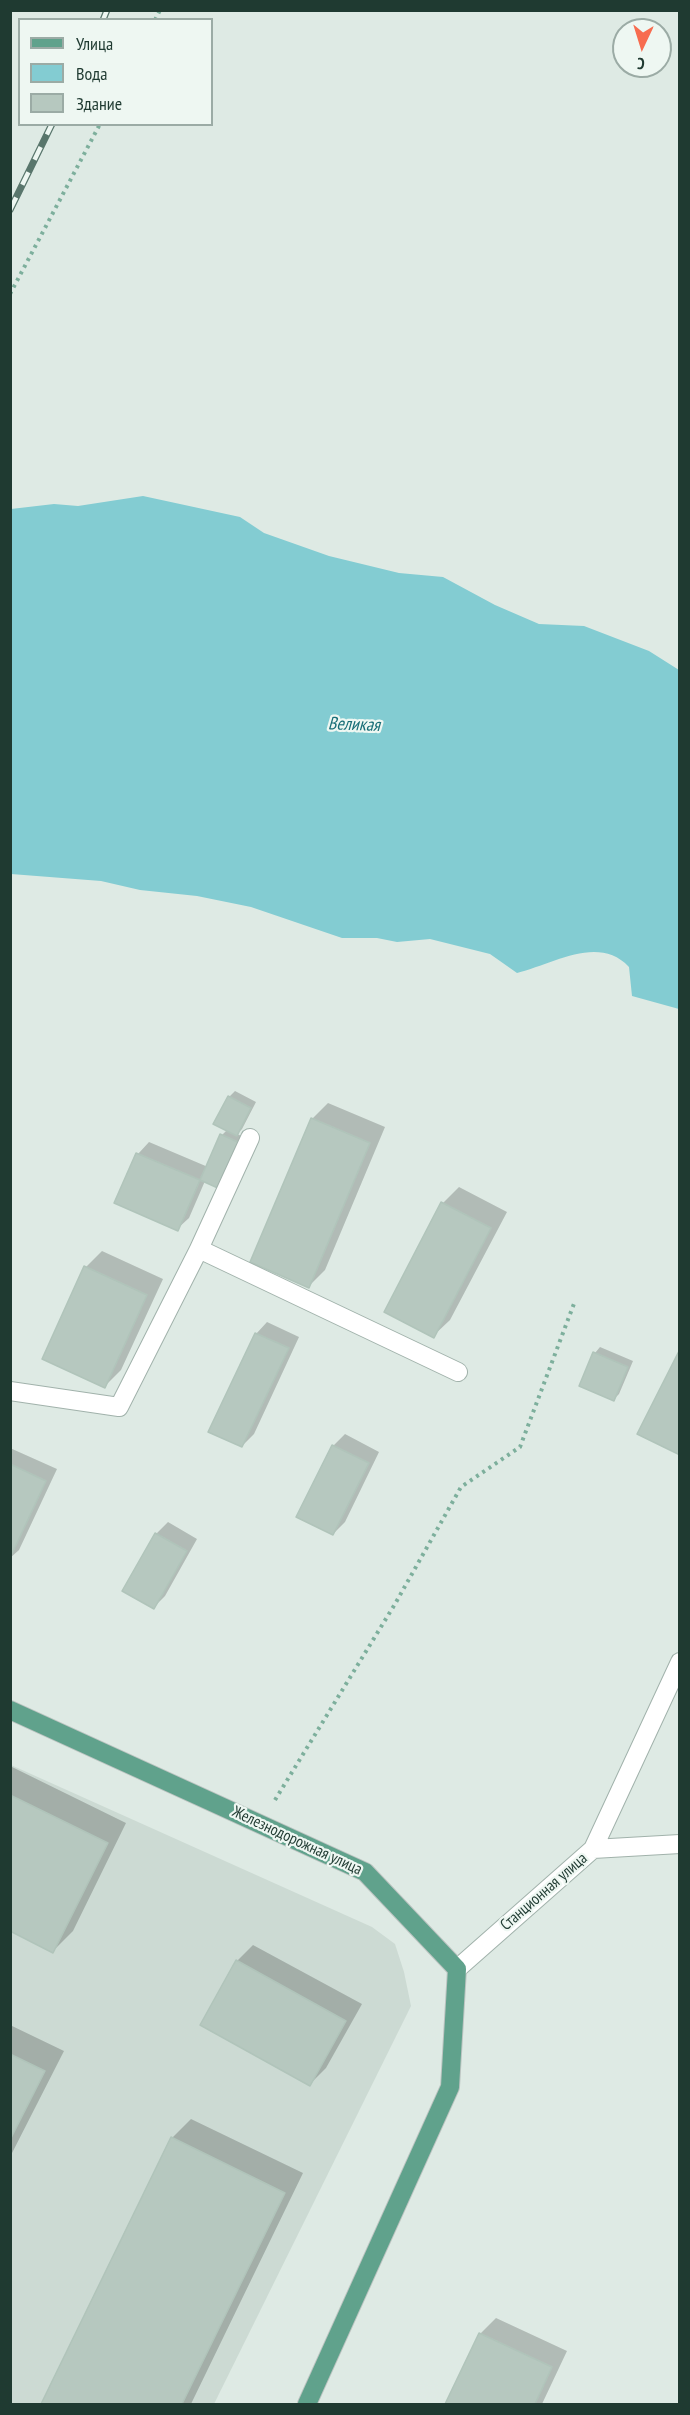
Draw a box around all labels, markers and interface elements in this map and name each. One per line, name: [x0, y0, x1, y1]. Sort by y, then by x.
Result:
legend: [18, 18, 213, 126]
north arrow: [612, 18, 672, 78]
text: Улица: [76, 32, 113, 55]
text: С: [637, 54, 645, 74]
text: Вода: [76, 62, 107, 85]
text: Здание: [76, 92, 122, 115]
water label: Великая: [328, 713, 380, 737]
street label: Железнодорожная улица: [229, 1802, 365, 1880]
street label: Станционная улица: [497, 1849, 591, 1935]

